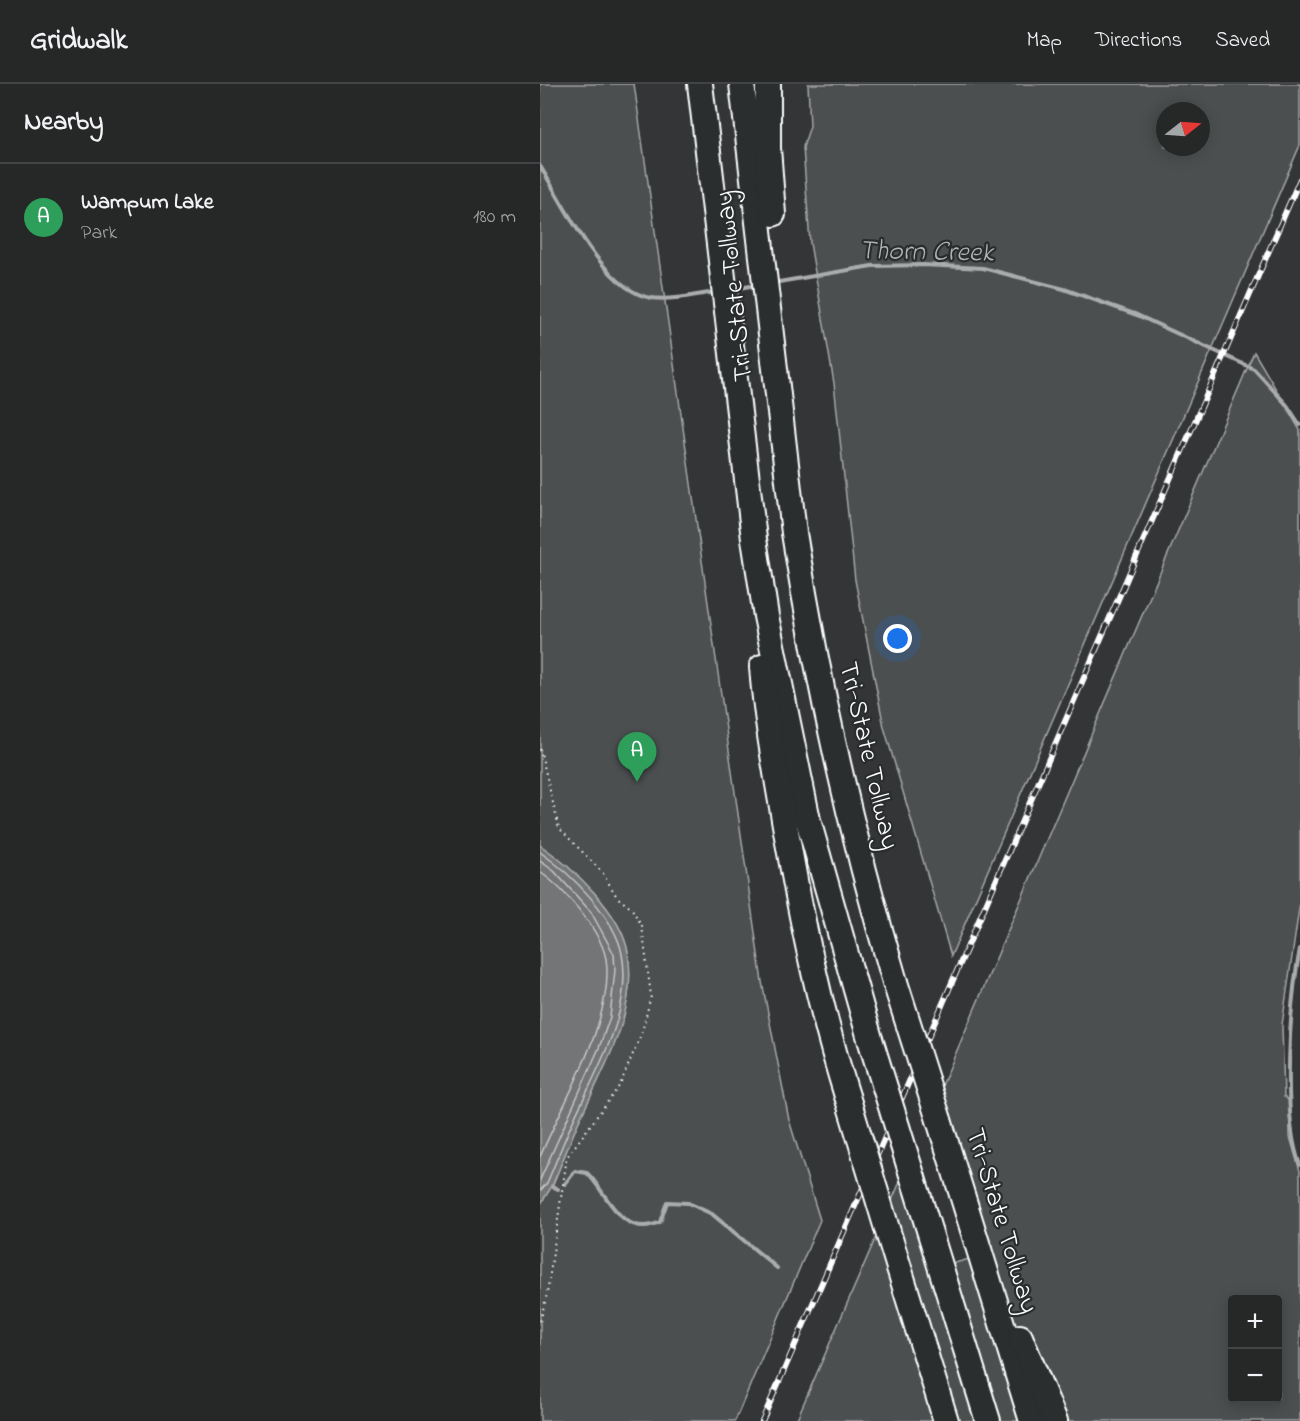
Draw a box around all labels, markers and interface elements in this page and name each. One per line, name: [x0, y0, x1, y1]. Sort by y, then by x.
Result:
text: Gridwalk: [30, 21, 127, 62]
text: Map: [1026, 26, 1062, 56]
text: Directions: [1095, 26, 1182, 56]
text: Saved: [1215, 26, 1270, 56]
north arrow: [1156, 102, 1210, 156]
text: Nearby: [24, 104, 103, 142]
text: Wampum Lake: [81, 187, 214, 219]
street label: Tri-State Tollway: [706, 189, 764, 383]
text: A: [37, 203, 50, 232]
text: 180 m: [473, 203, 516, 232]
text: Park: [81, 219, 117, 248]
water label: Thorn Creek: [858, 231, 995, 275]
your location: [883, 624, 912, 653]
street label: Tri-State Tollway: [827, 658, 909, 854]
pin: A: [618, 732, 656, 782]
street label: Tri-State Tollway: [954, 1124, 1048, 1318]
map controls: [1228, 1295, 1282, 1403]
button: +: [1228, 1295, 1282, 1349]
button: −: [1228, 1349, 1282, 1403]

